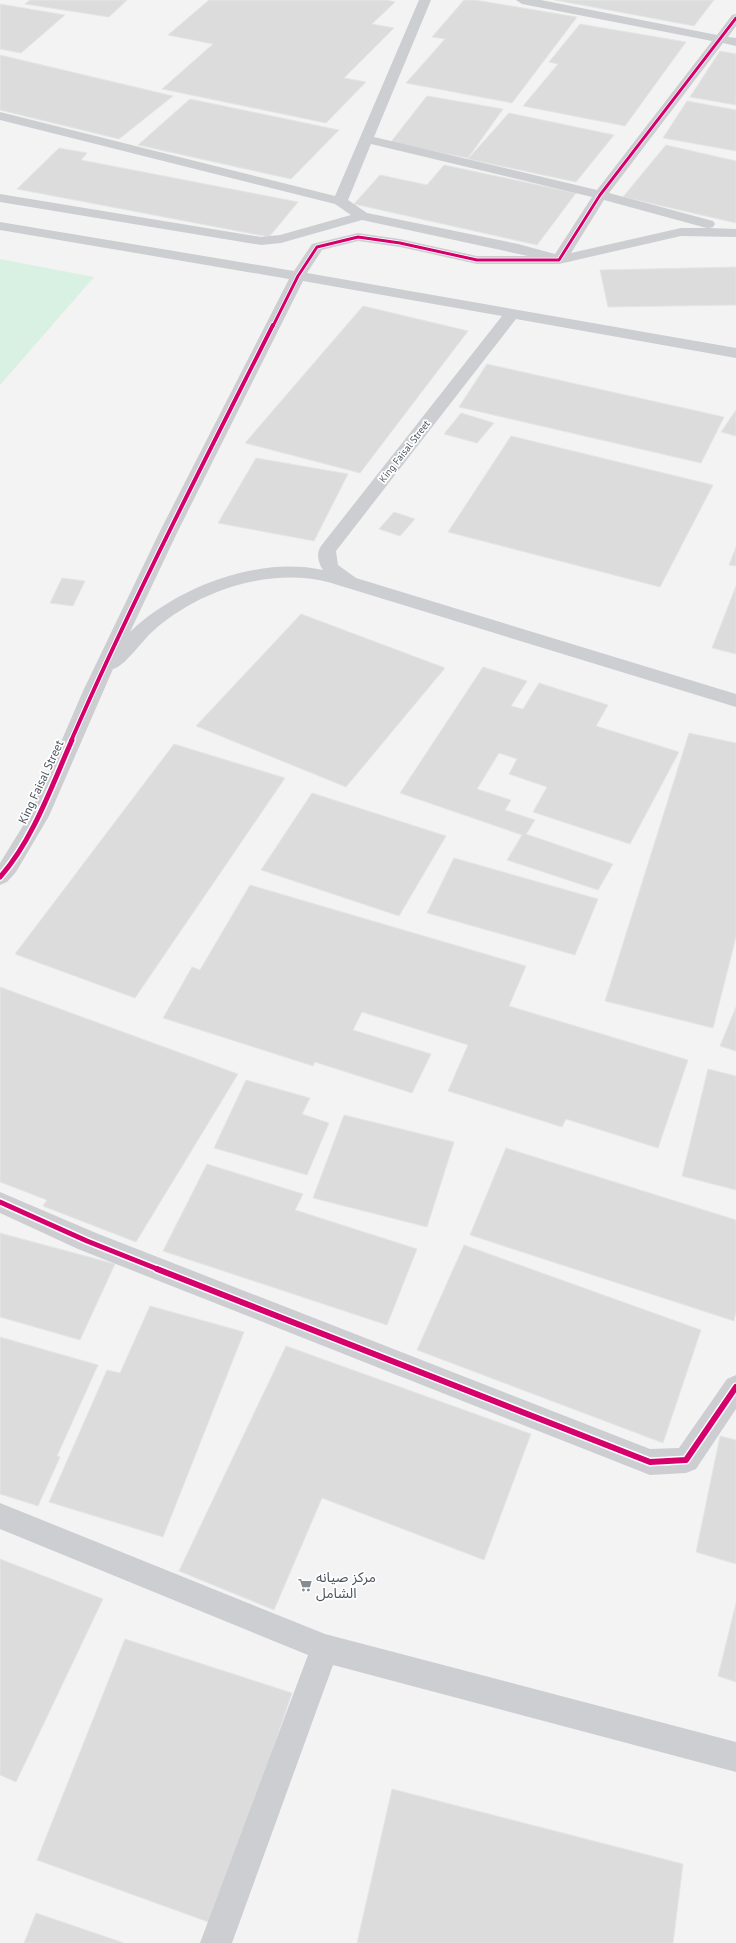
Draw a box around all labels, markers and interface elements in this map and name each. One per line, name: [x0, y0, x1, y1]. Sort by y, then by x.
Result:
street label: King Faisal Street: [376, 417, 433, 485]
street label: King Faisal Street: [15, 738, 66, 826]
place label: مركز صيانه الشامل: [316, 1568, 376, 1602]
supermarket icon: مركز صيانه الشامل: [297, 1577, 313, 1593]

